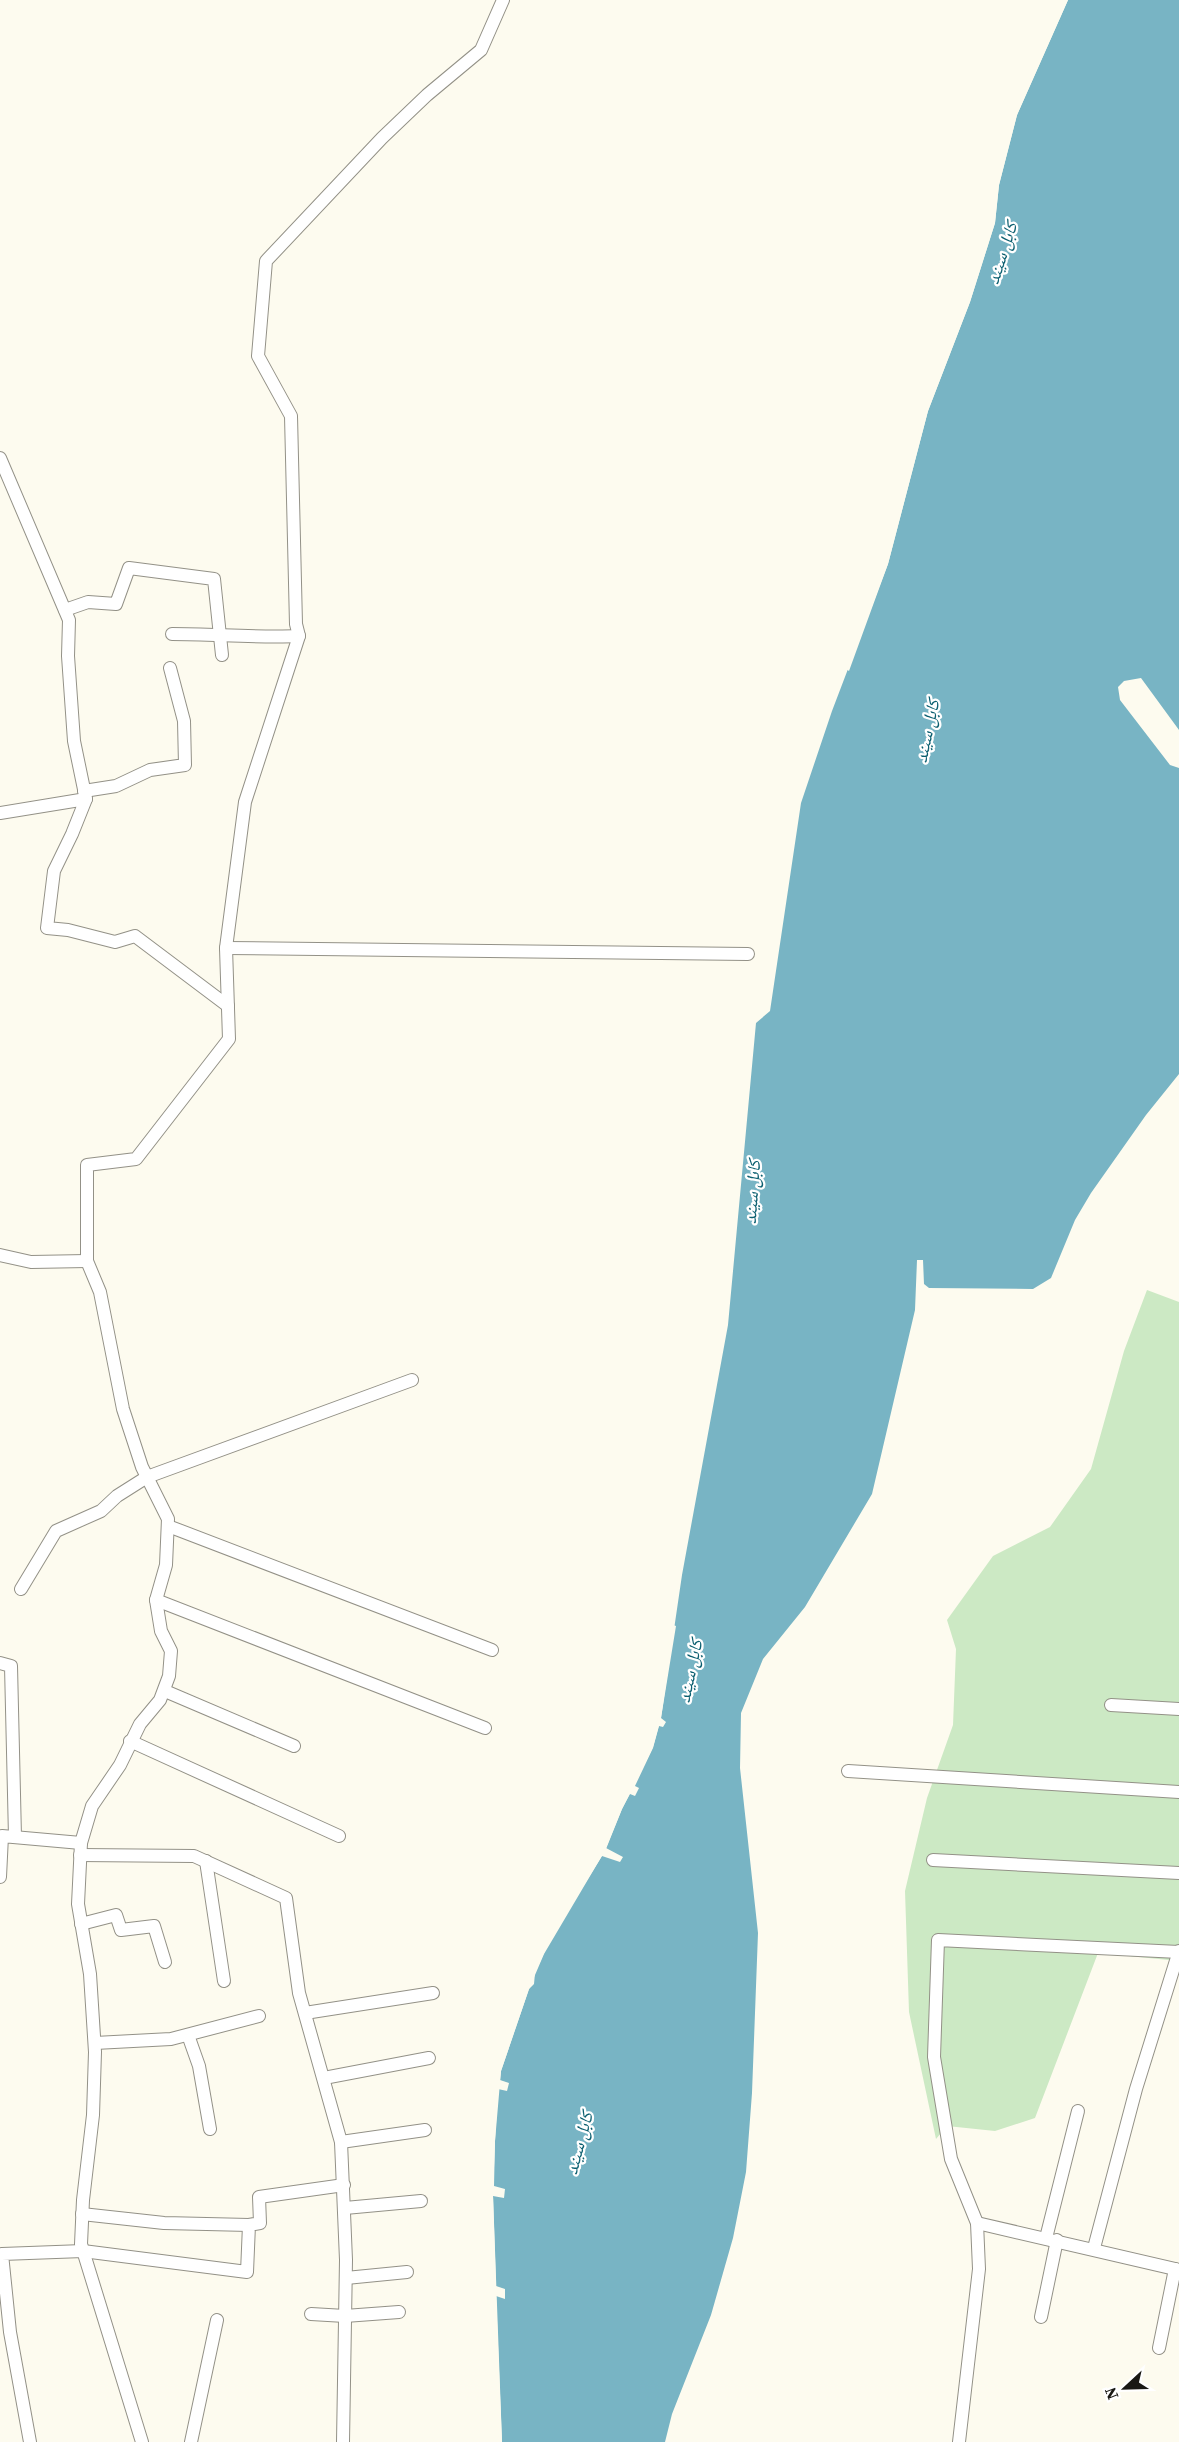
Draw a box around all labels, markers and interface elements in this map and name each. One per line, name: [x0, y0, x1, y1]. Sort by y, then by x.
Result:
water label: کابل سيند: [980, 215, 1024, 287]
water label: کابل سيند: [908, 694, 946, 765]
water label: کابل سيند: [737, 1156, 766, 1225]
water label: کابل سيند: [671, 1634, 709, 1705]
water label: کابل سيند: [558, 2105, 600, 2177]
north arrow: [1095, 2358, 1155, 2418]
text: N: [1099, 2384, 1123, 2403]

